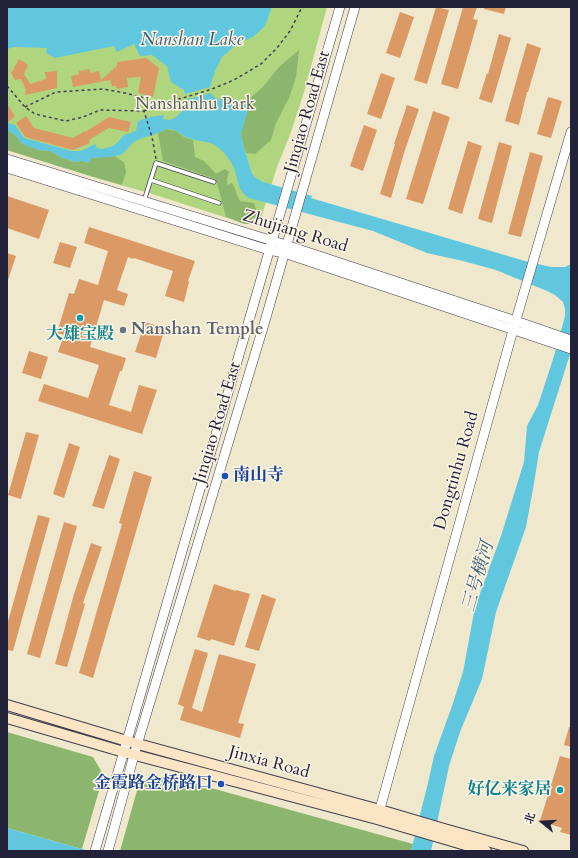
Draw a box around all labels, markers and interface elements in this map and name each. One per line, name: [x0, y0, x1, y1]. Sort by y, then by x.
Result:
water label: Nanshan Lake: [141, 30, 243, 52]
street label: Jinqiao Road East: [281, 49, 335, 175]
park label: Nanshanhu Park: [135, 95, 255, 115]
street label: Zhujiang Road: [240, 206, 350, 258]
marker: 大雄宝殿: [75, 313, 85, 323]
place label: Nanshan Temple: [131, 320, 263, 340]
place label: 大雄宝殿: [46, 325, 114, 345]
marker: Nanshan Temple: [118, 325, 128, 335]
street label: Jinqiao Road East: [190, 360, 246, 486]
street label: Dongtinhu Road: [430, 409, 484, 533]
place label: 南山寺: [233, 466, 284, 486]
marker: 南山寺: [220, 471, 230, 481]
water label: 三号横河: [459, 539, 499, 615]
street label: Jinxia Road: [226, 742, 312, 784]
place label: 金霞路金桥路口: [94, 774, 213, 794]
marker: 金霞路金桥路口: [216, 779, 226, 789]
place label: 好亿来家居: [467, 780, 552, 800]
marker: 好亿来家居: [555, 785, 565, 795]
north arrow: [522, 802, 562, 842]
text: 北: [521, 811, 539, 826]

